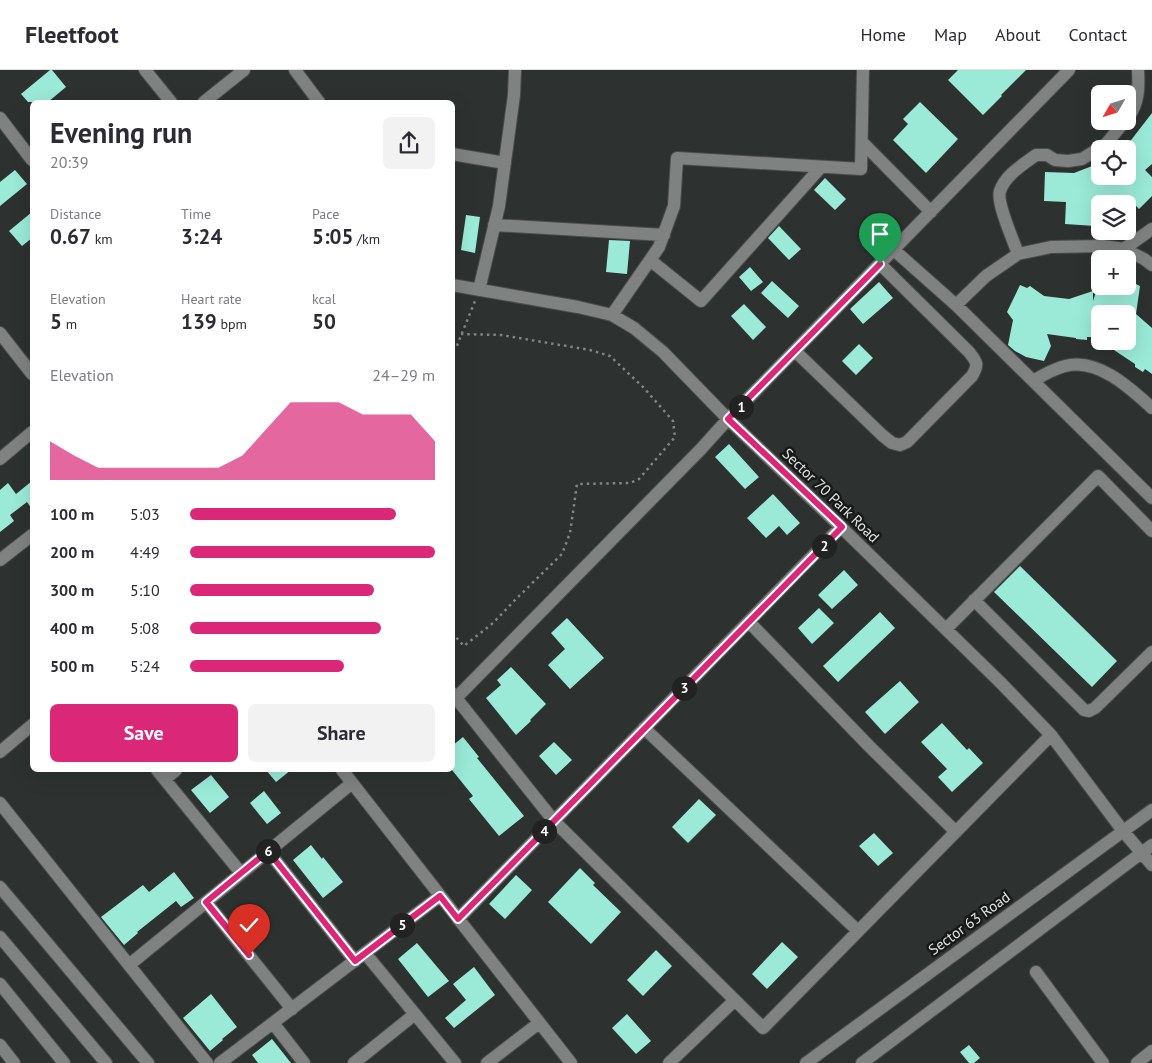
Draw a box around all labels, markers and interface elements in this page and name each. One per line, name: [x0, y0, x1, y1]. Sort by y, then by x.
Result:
text: Fleetfoot: [25, 19, 119, 50]
text: Home: [860, 23, 906, 46]
text: Map: [934, 23, 967, 46]
text: About: [995, 23, 1041, 46]
text: Contact: [1069, 23, 1127, 46]
north arrow: [1091, 85, 1136, 130]
map controls: [1091, 85, 1136, 350]
text: Evening run: [50, 114, 192, 151]
button: share: [383, 117, 435, 169]
button: locate: [1091, 140, 1136, 185]
text: 20:39: [50, 152, 88, 172]
button: layers: [1091, 195, 1136, 240]
text: Distance: [50, 205, 101, 223]
text: Time: [181, 205, 211, 223]
text: Pace: [312, 205, 339, 223]
pin: [859, 213, 901, 264]
icon: arrive: [866, 220, 894, 248]
text: 0.67: [50, 223, 91, 250]
text: 3:24: [181, 223, 222, 250]
text: 5:05: [312, 223, 353, 250]
text: km: [91, 230, 113, 248]
text: /km: [353, 230, 380, 248]
button: +: [1091, 250, 1136, 295]
text: Elevation: [50, 290, 106, 308]
text: Heart rate: [181, 290, 242, 308]
text: kcal: [312, 290, 336, 308]
button: −: [1091, 305, 1136, 350]
text: 5: [50, 308, 62, 335]
text: 139: [181, 308, 217, 335]
text: 50: [312, 308, 336, 335]
text: m: [62, 315, 77, 333]
text: bpm: [217, 315, 247, 333]
text: Elevation: [50, 365, 114, 385]
text: 24–29 m: [372, 365, 435, 385]
pin: 1: [728, 394, 754, 420]
text: 1: [738, 398, 745, 416]
street label: Sector 70 Park Road: [779, 444, 883, 546]
text: 100 m: [50, 504, 94, 524]
text: 5:03: [130, 504, 160, 524]
pin: 2: [812, 534, 836, 558]
text: 2: [821, 537, 828, 555]
text: 200 m: [50, 542, 94, 562]
text: 4:49: [130, 542, 160, 562]
text: 300 m: [50, 580, 94, 600]
text: 5:10: [130, 580, 160, 600]
text: 400 m: [50, 618, 94, 638]
text: 5:08: [130, 618, 160, 638]
text: 500 m: [50, 656, 94, 676]
text: 5:24: [130, 656, 160, 676]
pin: 3: [672, 676, 696, 700]
text: 3: [681, 679, 688, 697]
button: Save: [50, 704, 238, 762]
button: Share: [248, 704, 435, 762]
pin: 4: [532, 818, 556, 844]
text: 4: [541, 822, 548, 840]
pin: 6: [256, 838, 280, 864]
text: 6: [265, 842, 272, 860]
street label: Sector 63 Road: [924, 887, 1014, 959]
pin: [228, 904, 270, 955]
icon: check: [235, 911, 263, 939]
pin: 5: [390, 912, 414, 938]
text: 5: [399, 916, 406, 934]

